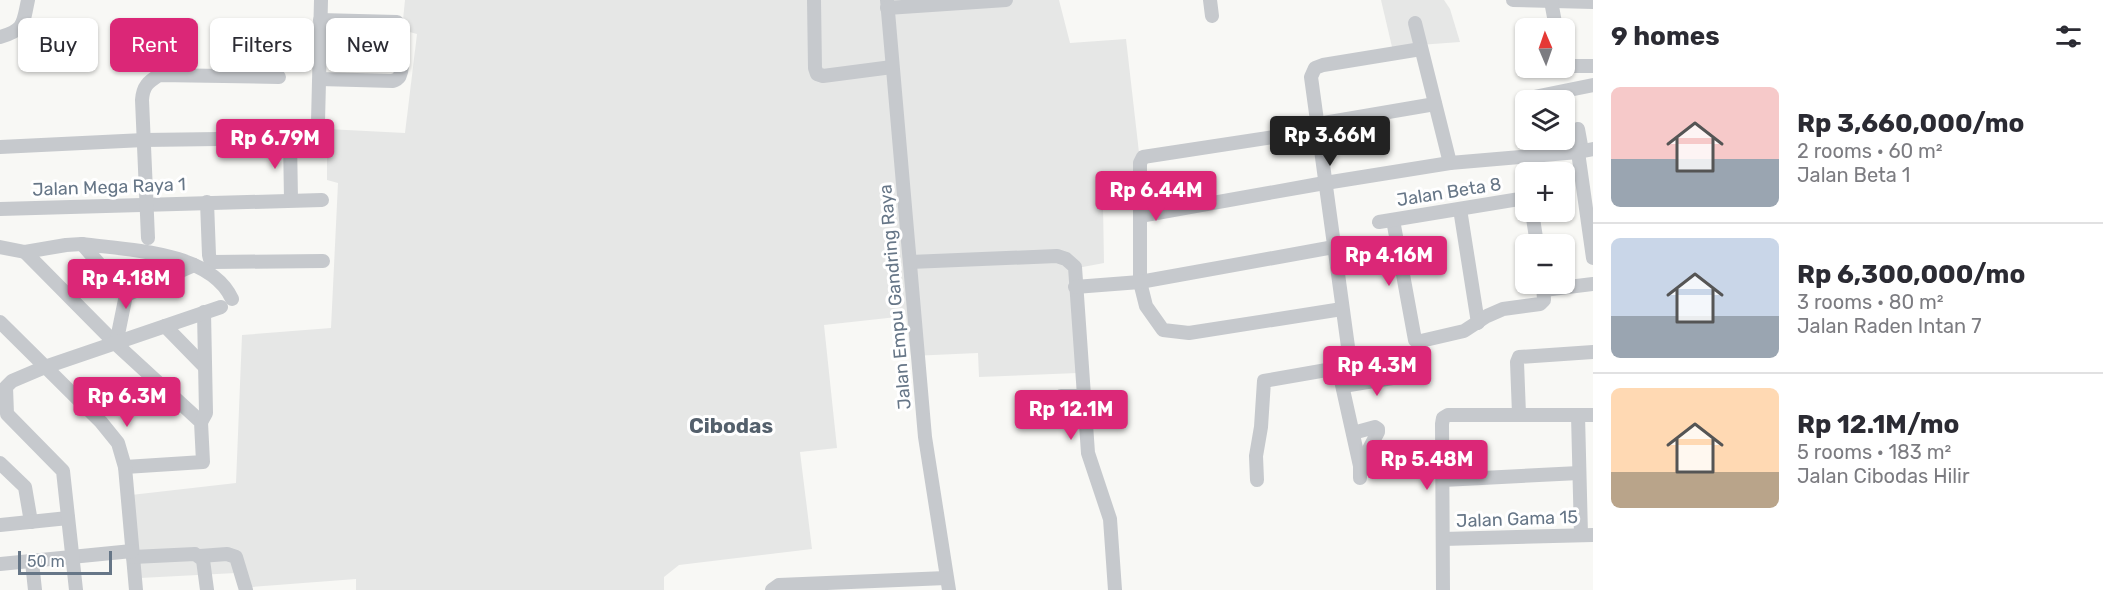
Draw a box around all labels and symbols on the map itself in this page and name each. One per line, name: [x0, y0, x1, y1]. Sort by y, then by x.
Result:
north arrow: [1515, 18, 1575, 78]
pin: Rp 3.66M: [1268, 116, 1392, 167]
pin: Rp 6.79M: [213, 119, 337, 170]
pin: Rp 6.44M: [1094, 171, 1218, 222]
street label: Jalan Mega Raya 1: [32, 173, 186, 201]
street label: Jalan Beta 8: [1395, 173, 1503, 211]
street label: Jalan Empu Gandring Raya: [874, 184, 916, 410]
pin: Rp 4.16M: [1327, 236, 1451, 287]
pin: Rp 4.18M: [64, 259, 188, 310]
pin: Rp 4.3M: [1322, 346, 1432, 397]
pin: Rp 6.3M: [72, 377, 182, 428]
pin: Rp 12.1M: [1009, 390, 1133, 441]
district label: Cibodas: [689, 413, 773, 438]
pin: Rp 5.48M: [1365, 440, 1489, 491]
street label: Jalan Gama 15: [1456, 506, 1578, 532]
scale bar: [18, 548, 112, 576]

